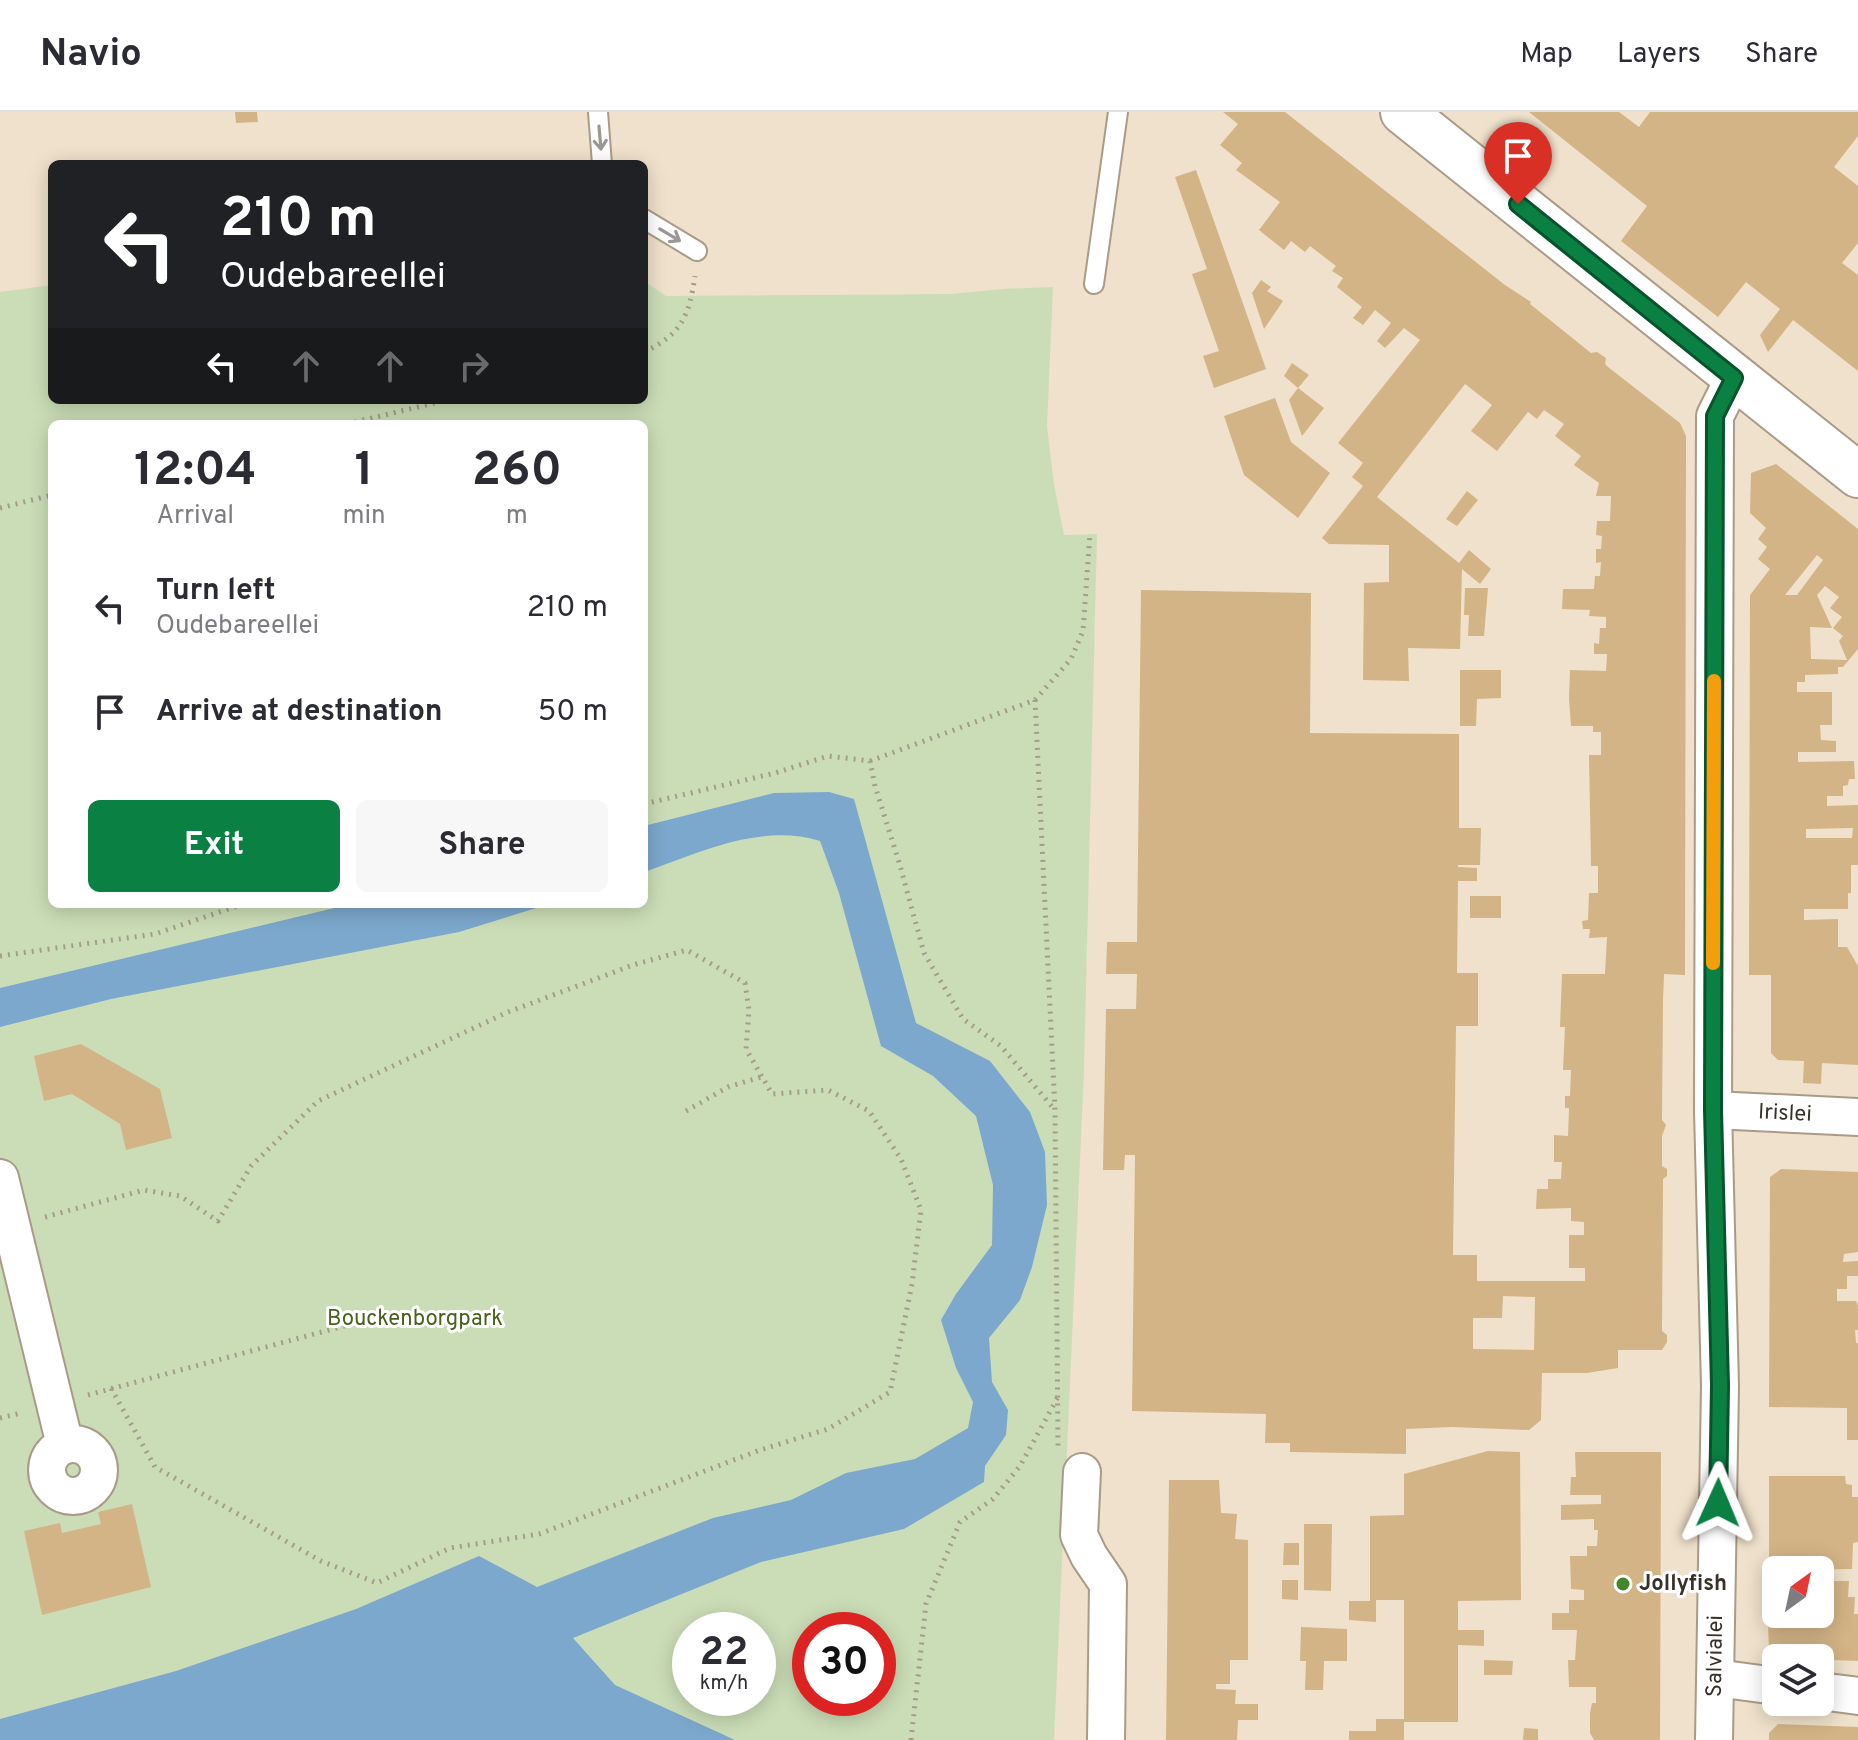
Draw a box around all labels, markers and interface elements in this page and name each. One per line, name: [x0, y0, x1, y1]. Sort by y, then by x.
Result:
text: Navio: [40, 31, 142, 80]
text: Map: [1520, 37, 1573, 73]
text: Layers: [1617, 37, 1701, 73]
text: Share: [1745, 37, 1818, 73]
pin: [1484, 122, 1552, 204]
one-way arrow: [593, 124, 608, 151]
icon: arrive: [1496, 134, 1540, 178]
text: 210 m: [220, 186, 377, 256]
icon: left: [88, 192, 192, 296]
one-way arrow: [658, 227, 681, 243]
text: Oudebareellei: [220, 255, 446, 301]
icon: left: [200, 344, 244, 388]
icon: ahead: [284, 344, 328, 388]
icon: ahead: [368, 344, 412, 388]
icon: right: [452, 344, 496, 388]
text: 12:04: [134, 442, 257, 502]
text: 1: [355, 442, 374, 502]
text: 260: [472, 442, 562, 502]
text: Arrival: [156, 500, 234, 533]
text: min: [342, 500, 386, 533]
text: m: [506, 500, 528, 533]
text: Turn left: [156, 573, 276, 610]
icon: left: [88, 586, 132, 630]
text: 210 m: [527, 590, 608, 627]
text: Oudebareellei: [156, 610, 319, 643]
icon: arrive: [88, 690, 132, 734]
text: Arrive at destination: [156, 694, 442, 731]
text: 50 m: [538, 694, 608, 731]
button: Exit: [88, 800, 340, 892]
button: Share: [356, 800, 608, 892]
street label: Irislei: [1757, 1099, 1812, 1128]
park label: Bouckenborgpark: [327, 1306, 503, 1333]
position arrow: [1676, 1461, 1760, 1545]
north arrow: [1762, 1556, 1834, 1628]
map controls: [1762, 1556, 1834, 1716]
place label: Jollyfish: [1639, 1571, 1727, 1598]
marker: Jollyfish: [1614, 1575, 1632, 1593]
speed limit sign: 30: [792, 1612, 896, 1716]
street label: Salvialei: [1701, 1615, 1730, 1697]
text: 22: [700, 1629, 748, 1679]
button: layers: [1762, 1644, 1834, 1716]
text: km/h: [700, 1671, 748, 1697]

